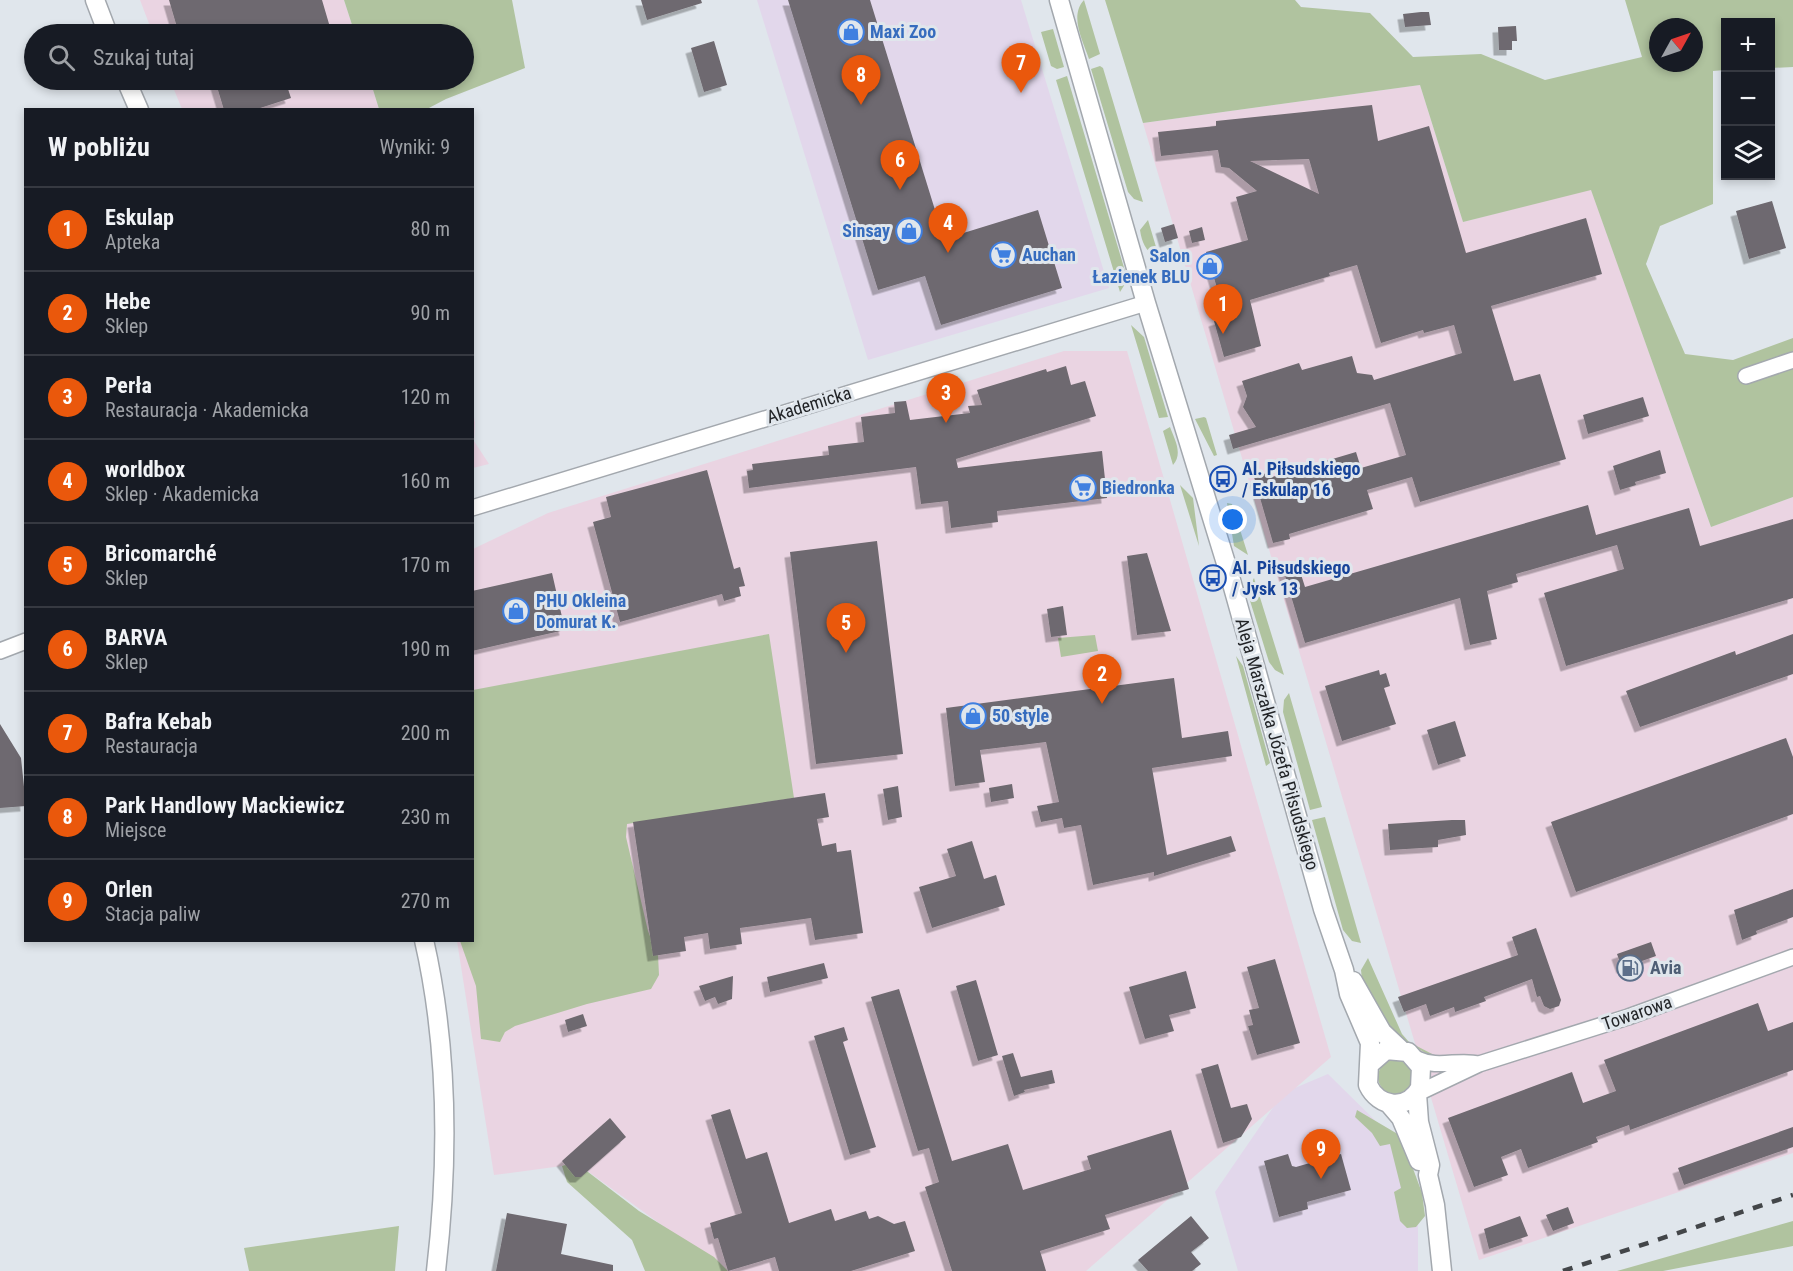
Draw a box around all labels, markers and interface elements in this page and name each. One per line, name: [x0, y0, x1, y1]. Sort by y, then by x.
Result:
shop icon: Maxi Zoo: [836, 17, 866, 47]
north arrow: [1649, 18, 1703, 72]
map controls: [1721, 18, 1775, 180]
button: +: [1721, 18, 1775, 72]
place label: Maxi Zoo: [870, 21, 936, 42]
search box: [24, 24, 474, 90]
icon: search: [45, 41, 78, 74]
pin: 7: [1002, 44, 1040, 93]
text: Szukaj tutaj: [93, 45, 194, 70]
pin: 8: [842, 56, 880, 105]
button: −: [1721, 72, 1775, 126]
button: layers: [1721, 126, 1775, 180]
text: W pobliżu: [48, 132, 150, 162]
text: Wyniki: 9: [379, 135, 450, 159]
pin: 6: [880, 140, 920, 190]
pin: 4: [928, 204, 968, 253]
text: Eskulap: [105, 205, 174, 230]
shop icon: Sinsay: [894, 216, 924, 246]
text: 1: [62, 217, 73, 241]
text: 80 m: [411, 217, 450, 241]
place label: Sinsay: [842, 220, 890, 241]
text: Apteka: [105, 230, 160, 254]
supermarket icon: Auchan: [988, 240, 1018, 270]
place label: Auchan: [1022, 244, 1076, 265]
place label: Salon Łazienek BLU: [1092, 245, 1190, 287]
shop icon: Salon Łazienek BLU: [1195, 251, 1225, 281]
pin: 1: [1204, 284, 1242, 334]
text: Hebe: [105, 289, 150, 314]
text: 2: [62, 301, 73, 325]
text: 90 m: [411, 301, 450, 325]
text: Sklep: [105, 314, 148, 338]
text: Perła: [105, 373, 152, 398]
pin: 3: [926, 374, 966, 423]
street label: Akademicka: [764, 382, 854, 427]
text: 3: [62, 385, 73, 409]
text: 120 m: [401, 385, 450, 409]
text: Restauracja · Akademicka: [105, 398, 309, 422]
text: worldbox: [105, 457, 185, 482]
place label: Al. Piłsudskiego / Eskulap 16: [1241, 458, 1361, 500]
bus stop icon: Al. Piłsudskiego / Eskulap 16: [1208, 464, 1238, 494]
text: 4: [62, 469, 73, 493]
text: 160 m: [401, 469, 450, 493]
supermarket icon: Biedronka: [1068, 473, 1098, 503]
place label: Biedronka: [1102, 477, 1175, 498]
text: Sklep · Akademicka: [105, 482, 259, 506]
your location: [1218, 505, 1247, 534]
text: Bricomarché: [105, 541, 216, 566]
text: 5: [62, 553, 73, 577]
text: 170 m: [401, 553, 450, 577]
place label: Al. Piłsudskiego / Jysk 13: [1231, 557, 1351, 599]
bus stop icon: Al. Piłsudskiego / Jysk 13: [1198, 563, 1228, 593]
text: Sklep: [105, 566, 148, 590]
place label: PHU Okleina Domurat K.: [536, 590, 626, 632]
shop icon: PHU Okleina Domurat K.: [501, 596, 531, 626]
pin: 5: [826, 604, 866, 653]
street label: Aleja Marszałka Józefa Piłsudskiego: [1231, 616, 1324, 872]
text: BARVA: [105, 625, 168, 650]
text: 6: [62, 637, 73, 661]
text: 190 m: [401, 637, 450, 661]
text: Sklep: [105, 650, 148, 674]
pin: 2: [1082, 654, 1122, 704]
shop icon: 50 style: [958, 701, 988, 731]
place label: 50 style: [992, 705, 1050, 726]
text: Bafra Kebab: [105, 709, 212, 734]
text: 7: [62, 721, 73, 745]
text: 200 m: [401, 721, 450, 745]
text: Restauracja: [105, 734, 198, 758]
text: Park Handlowy Mackiewicz: [105, 793, 345, 818]
text: 8: [62, 805, 73, 829]
text: 230 m: [401, 805, 450, 829]
text: Miejsce: [105, 818, 166, 842]
text: Orlen: [105, 877, 152, 902]
text: 9: [62, 889, 73, 913]
text: 270 m: [401, 889, 450, 913]
text: Stacja paliw: [105, 902, 200, 926]
fuel station icon: Avia: [1615, 953, 1645, 983]
place label: Avia: [1650, 957, 1681, 978]
street label: Towarowa: [1599, 991, 1675, 1034]
pin: 9: [1302, 1130, 1340, 1179]

